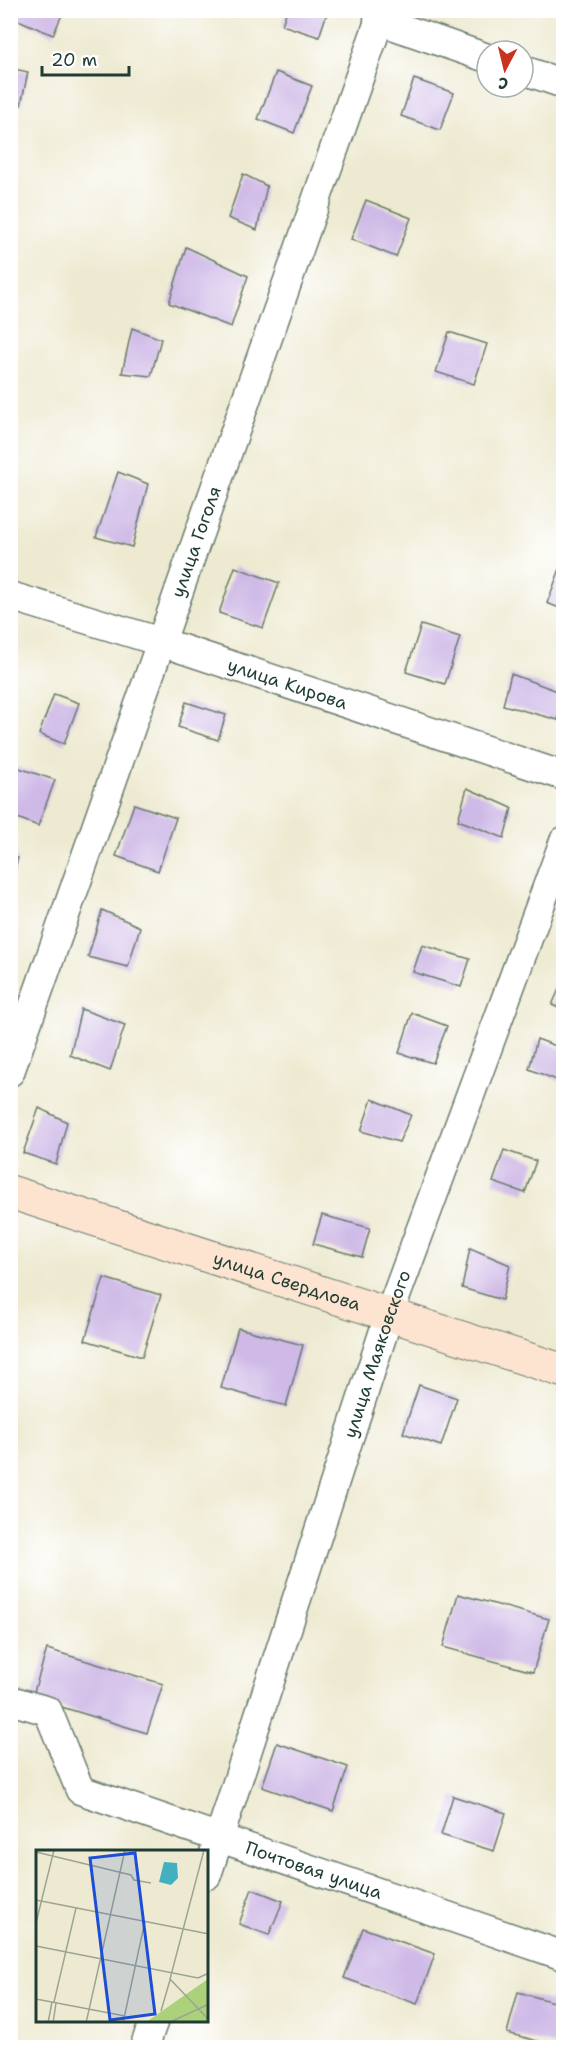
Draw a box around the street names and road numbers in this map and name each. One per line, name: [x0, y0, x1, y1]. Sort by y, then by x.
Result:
street label: улица Гоголя: [166, 483, 227, 601]
street label: улица Кирова: [224, 653, 350, 715]
street label: улица Свердлова: [210, 1246, 364, 1317]
street label: улица Маяковского: [338, 1267, 417, 1441]
street label: Почтовая улица: [242, 1836, 385, 1905]

